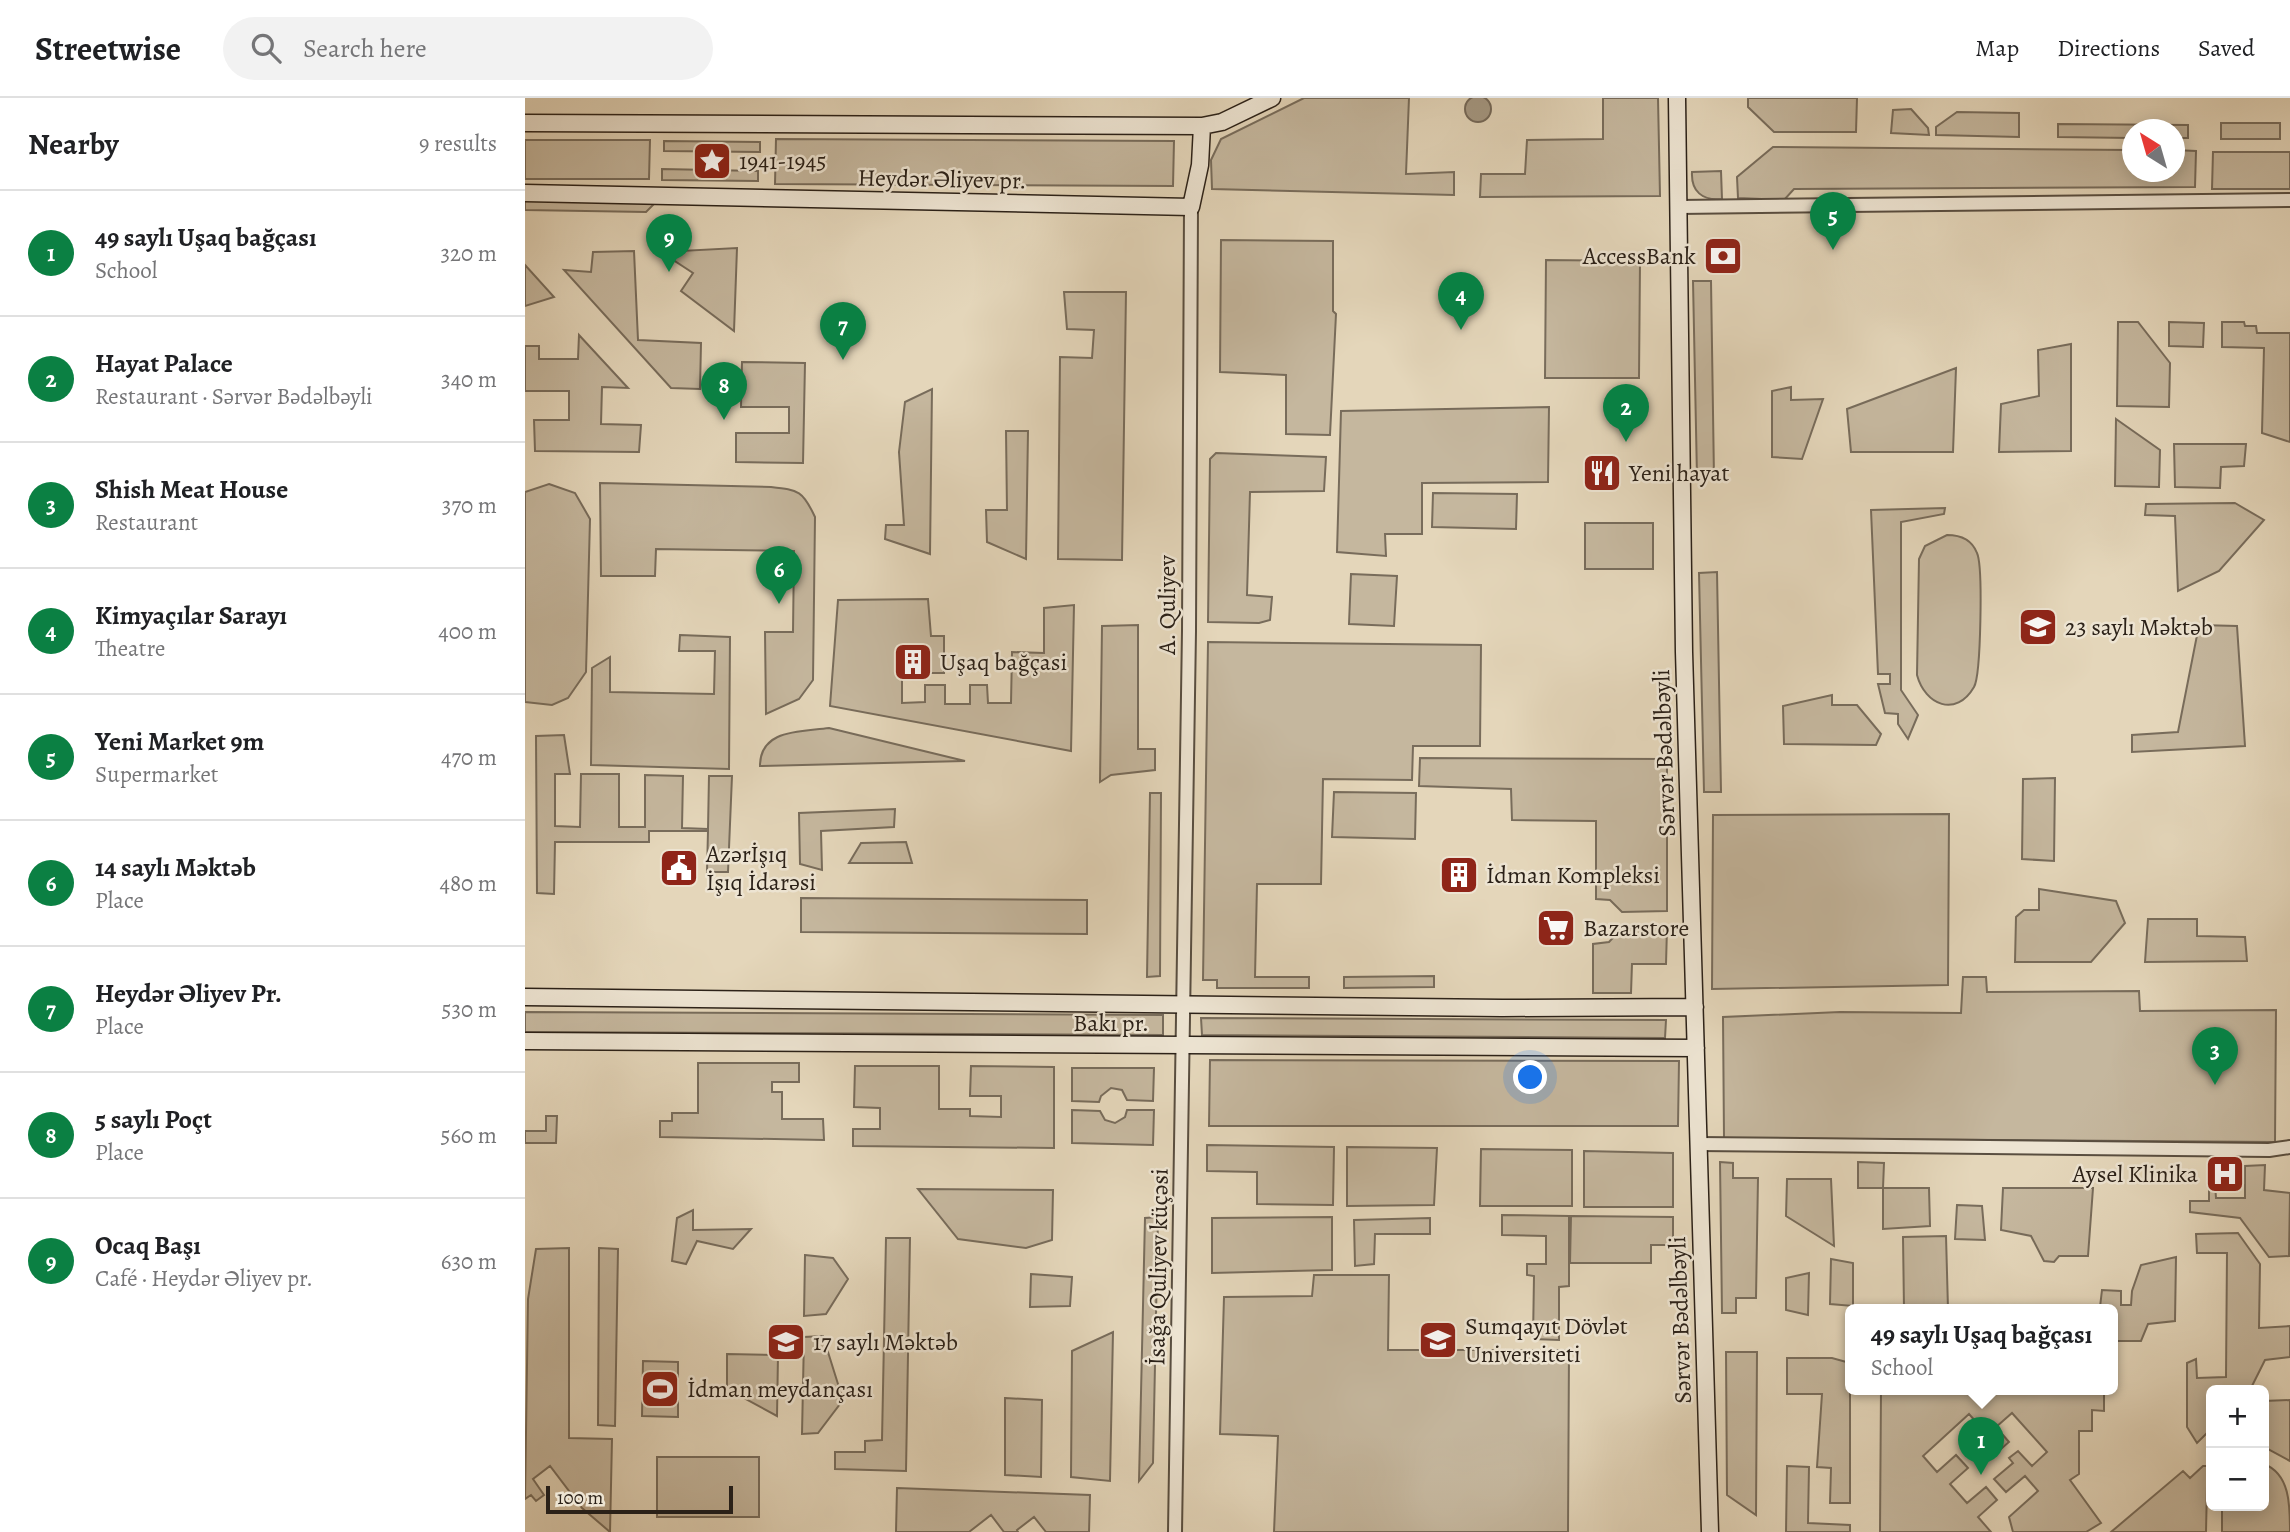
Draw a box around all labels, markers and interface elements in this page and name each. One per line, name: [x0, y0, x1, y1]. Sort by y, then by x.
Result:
search box: [223, 17, 713, 80]
text: Streetwise: [35, 26, 181, 71]
icon: search: [247, 29, 285, 67]
text: Search here: [303, 31, 427, 66]
text: Map: [1975, 32, 2019, 64]
text: Directions: [2057, 32, 2160, 64]
text: Saved: [2198, 32, 2255, 64]
north arrow: [2122, 119, 2185, 182]
text: Nearby: [28, 124, 119, 164]
text: 9 results: [419, 128, 497, 159]
place icon: 1941-1945: [691, 140, 733, 182]
place label: 1941-1945: [739, 145, 827, 177]
street label: Heydər Əliyev pr.: [857, 162, 1027, 196]
pin: 5: [1810, 192, 1856, 250]
pin: 9: [646, 214, 692, 272]
text: 49 saylı Uşaq bağçası: [95, 220, 317, 255]
bank icon: AccessBank: [1702, 235, 1744, 277]
text: 1: [47, 238, 55, 269]
text: 320 m: [441, 238, 497, 269]
place label: AccessBank: [1582, 240, 1696, 272]
text: School: [95, 255, 157, 286]
pin: 4: [1438, 272, 1484, 330]
pin: 7: [820, 302, 866, 360]
text: Hayat Palace: [95, 346, 233, 381]
pin: 8: [701, 362, 747, 420]
text: 2: [45, 364, 57, 395]
text: 340 m: [441, 364, 497, 395]
text: Restaurant · Sərvər Bədəlbəyli: [95, 381, 373, 412]
pin: 2: [1603, 384, 1649, 442]
restaurant icon: Yeni hayat: [1581, 452, 1623, 494]
place label: Yeni hayat: [1628, 457, 1729, 489]
text: Shish Meat House: [95, 472, 288, 507]
text: 3: [46, 490, 56, 521]
text: 370 m: [442, 490, 497, 521]
text: Restaurant: [95, 507, 198, 538]
pin: 6: [756, 546, 802, 604]
street label: A. Quliyev: [1151, 555, 1183, 656]
text: Kimyaçılar Sarayı: [95, 598, 287, 633]
school or university icon: 23 saylı Məktəb: [2017, 606, 2059, 648]
place label: 23 saylı Məktəb: [2065, 611, 2213, 643]
text: 4: [46, 616, 56, 647]
text: 400 m: [438, 616, 497, 647]
text: Theatre: [95, 633, 165, 664]
building icon: Uşaq bağçasi: [892, 641, 934, 683]
place label: Uşaq bağçasi: [940, 646, 1067, 678]
street label: Sərvər Bədəlbəyli: [1645, 669, 1683, 837]
text: Yeni Market 9m: [95, 724, 264, 759]
text: 5: [46, 742, 56, 773]
text: 470 m: [441, 742, 497, 773]
text: Supermarket: [95, 759, 218, 790]
place label: Azərİşıq İşıq İdarəsi: [705, 838, 816, 898]
public building icon: Azərİşıq İşıq İdarəsi: [658, 847, 700, 889]
text: 14 saylı Məktəb: [95, 850, 256, 885]
building icon: İdman Kompleksi: [1438, 854, 1480, 896]
place label: İdman Kompleksi: [1486, 859, 1660, 891]
text: 6: [46, 868, 56, 899]
text: 480 m: [439, 868, 497, 899]
text: Place: [95, 885, 144, 916]
supermarket icon: Bazarstore: [1535, 907, 1577, 949]
place label: Bazarstore: [1583, 912, 1689, 944]
text: Heydər Əliyev Pr.: [95, 976, 282, 1011]
text: 7: [46, 994, 56, 1025]
text: 530 m: [442, 994, 497, 1025]
street label: Bakı pr.: [1073, 1007, 1149, 1039]
text: Place: [95, 1011, 144, 1042]
pin: 3: [2192, 1027, 2238, 1085]
your location: [1513, 1060, 1547, 1094]
text: 5 saylı Poçt: [95, 1102, 212, 1137]
text: 8: [45, 1120, 57, 1151]
text: 560 m: [441, 1120, 497, 1151]
text: Place: [95, 1137, 144, 1168]
hospital icon: Aysel Klinika: [2204, 1153, 2246, 1195]
place label: Aysel Klinika: [2072, 1158, 2199, 1190]
street label: İsağa Quliyev küçəsi: [1140, 1168, 1176, 1366]
text: Ocaq Başı: [95, 1228, 201, 1263]
street label: Sərvər Bədəlbəyli: [1661, 1236, 1699, 1404]
text: 9: [46, 1246, 56, 1277]
text: 630 m: [441, 1246, 497, 1277]
text: Café · Heydər Əliyev pr.: [95, 1263, 313, 1294]
popup: [1845, 1304, 2118, 1395]
place label: Sumqayıt Dövlət Universiteti: [1465, 1310, 1628, 1370]
text: 49 saylı Uşaq bağçası: [1871, 1317, 2092, 1352]
school or university icon: Sumqayıt Dövlət Universiteti: [1417, 1319, 1459, 1361]
school or university icon: 17 saylı Məktəb: [765, 1321, 807, 1363]
place label: 17 saylı Məktəb: [813, 1326, 958, 1358]
text: School: [1871, 1352, 1933, 1383]
sports icon: İdman meydançası: [639, 1368, 681, 1410]
place label: İdman meydançası: [687, 1373, 873, 1405]
map controls: [2206, 1385, 2269, 1511]
button: +: [2206, 1385, 2269, 1448]
pin: 1: [1958, 1417, 2004, 1475]
button: −: [2206, 1448, 2269, 1511]
scale bar: [546, 1483, 733, 1515]
text: 100 m: [557, 1485, 603, 1511]

